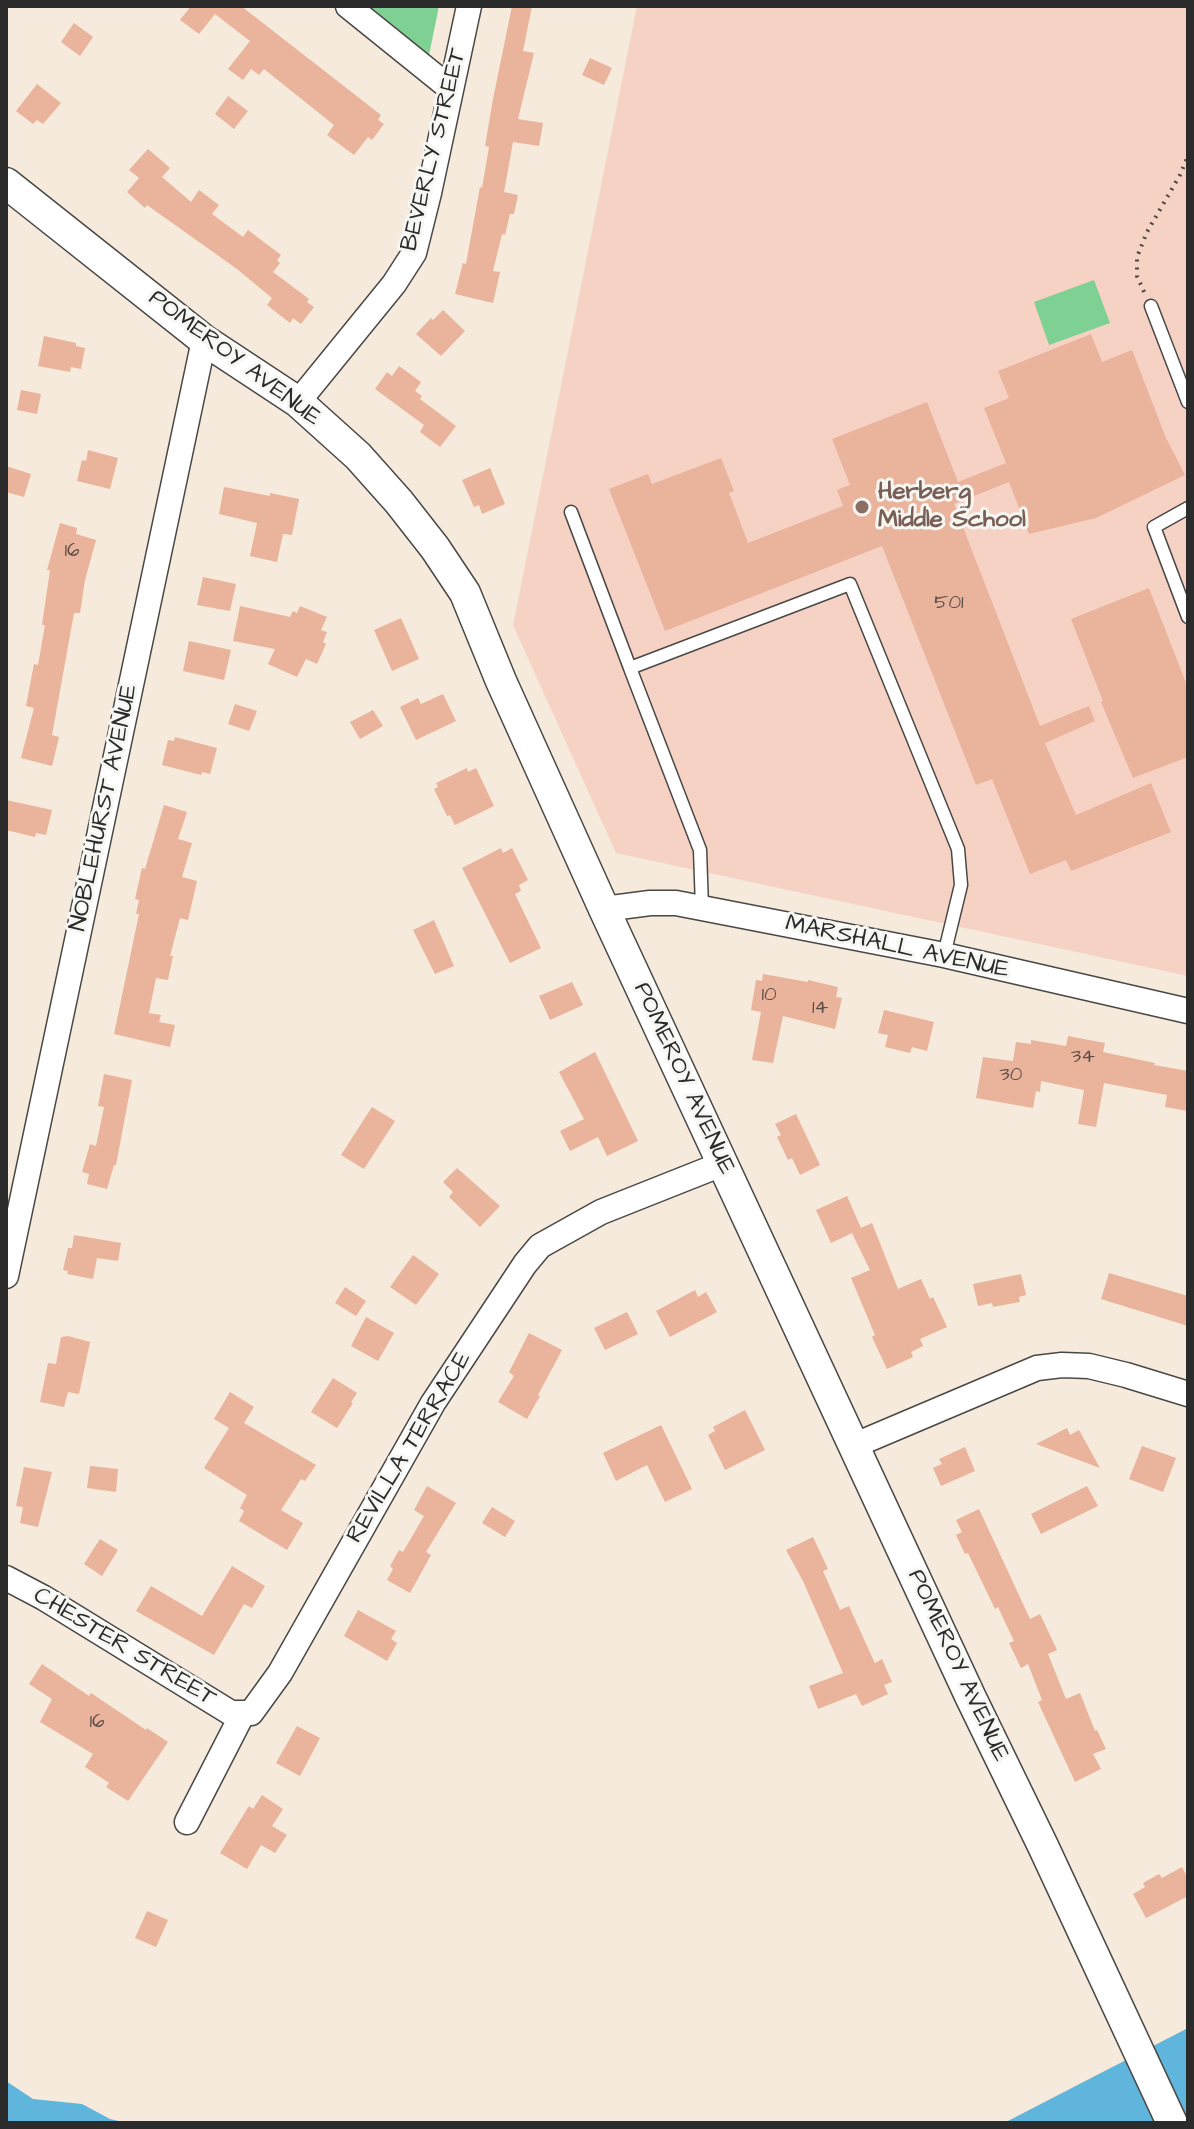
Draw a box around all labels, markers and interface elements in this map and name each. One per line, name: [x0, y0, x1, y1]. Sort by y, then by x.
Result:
street label: BEVERLY STREET: [396, 46, 474, 254]
street label: POMEROY AVENUE: [142, 285, 326, 433]
place label: Herberg Middle School: [878, 479, 1026, 535]
marker: Herberg Middle School: [853, 498, 871, 516]
house number: 16: [64, 540, 80, 564]
house number: 501: [934, 592, 964, 616]
street label: NOBLEHURST AVENUE: [65, 682, 145, 934]
street label: MARSHALL AVENUE: [783, 910, 1011, 986]
street label: POMEROY AVENUE: [626, 978, 740, 1180]
house number: 10: [761, 984, 777, 1008]
house number: 14: [812, 997, 828, 1021]
house number: 34: [1071, 1046, 1095, 1070]
house number: 30: [1000, 1064, 1022, 1088]
street label: REVILLA TERRACE: [341, 1347, 479, 1549]
street label: POMEROY AVENUE: [900, 1565, 1014, 1767]
street label: CHESTER STREET: [27, 1582, 221, 1714]
house number: 16: [89, 1711, 105, 1735]

